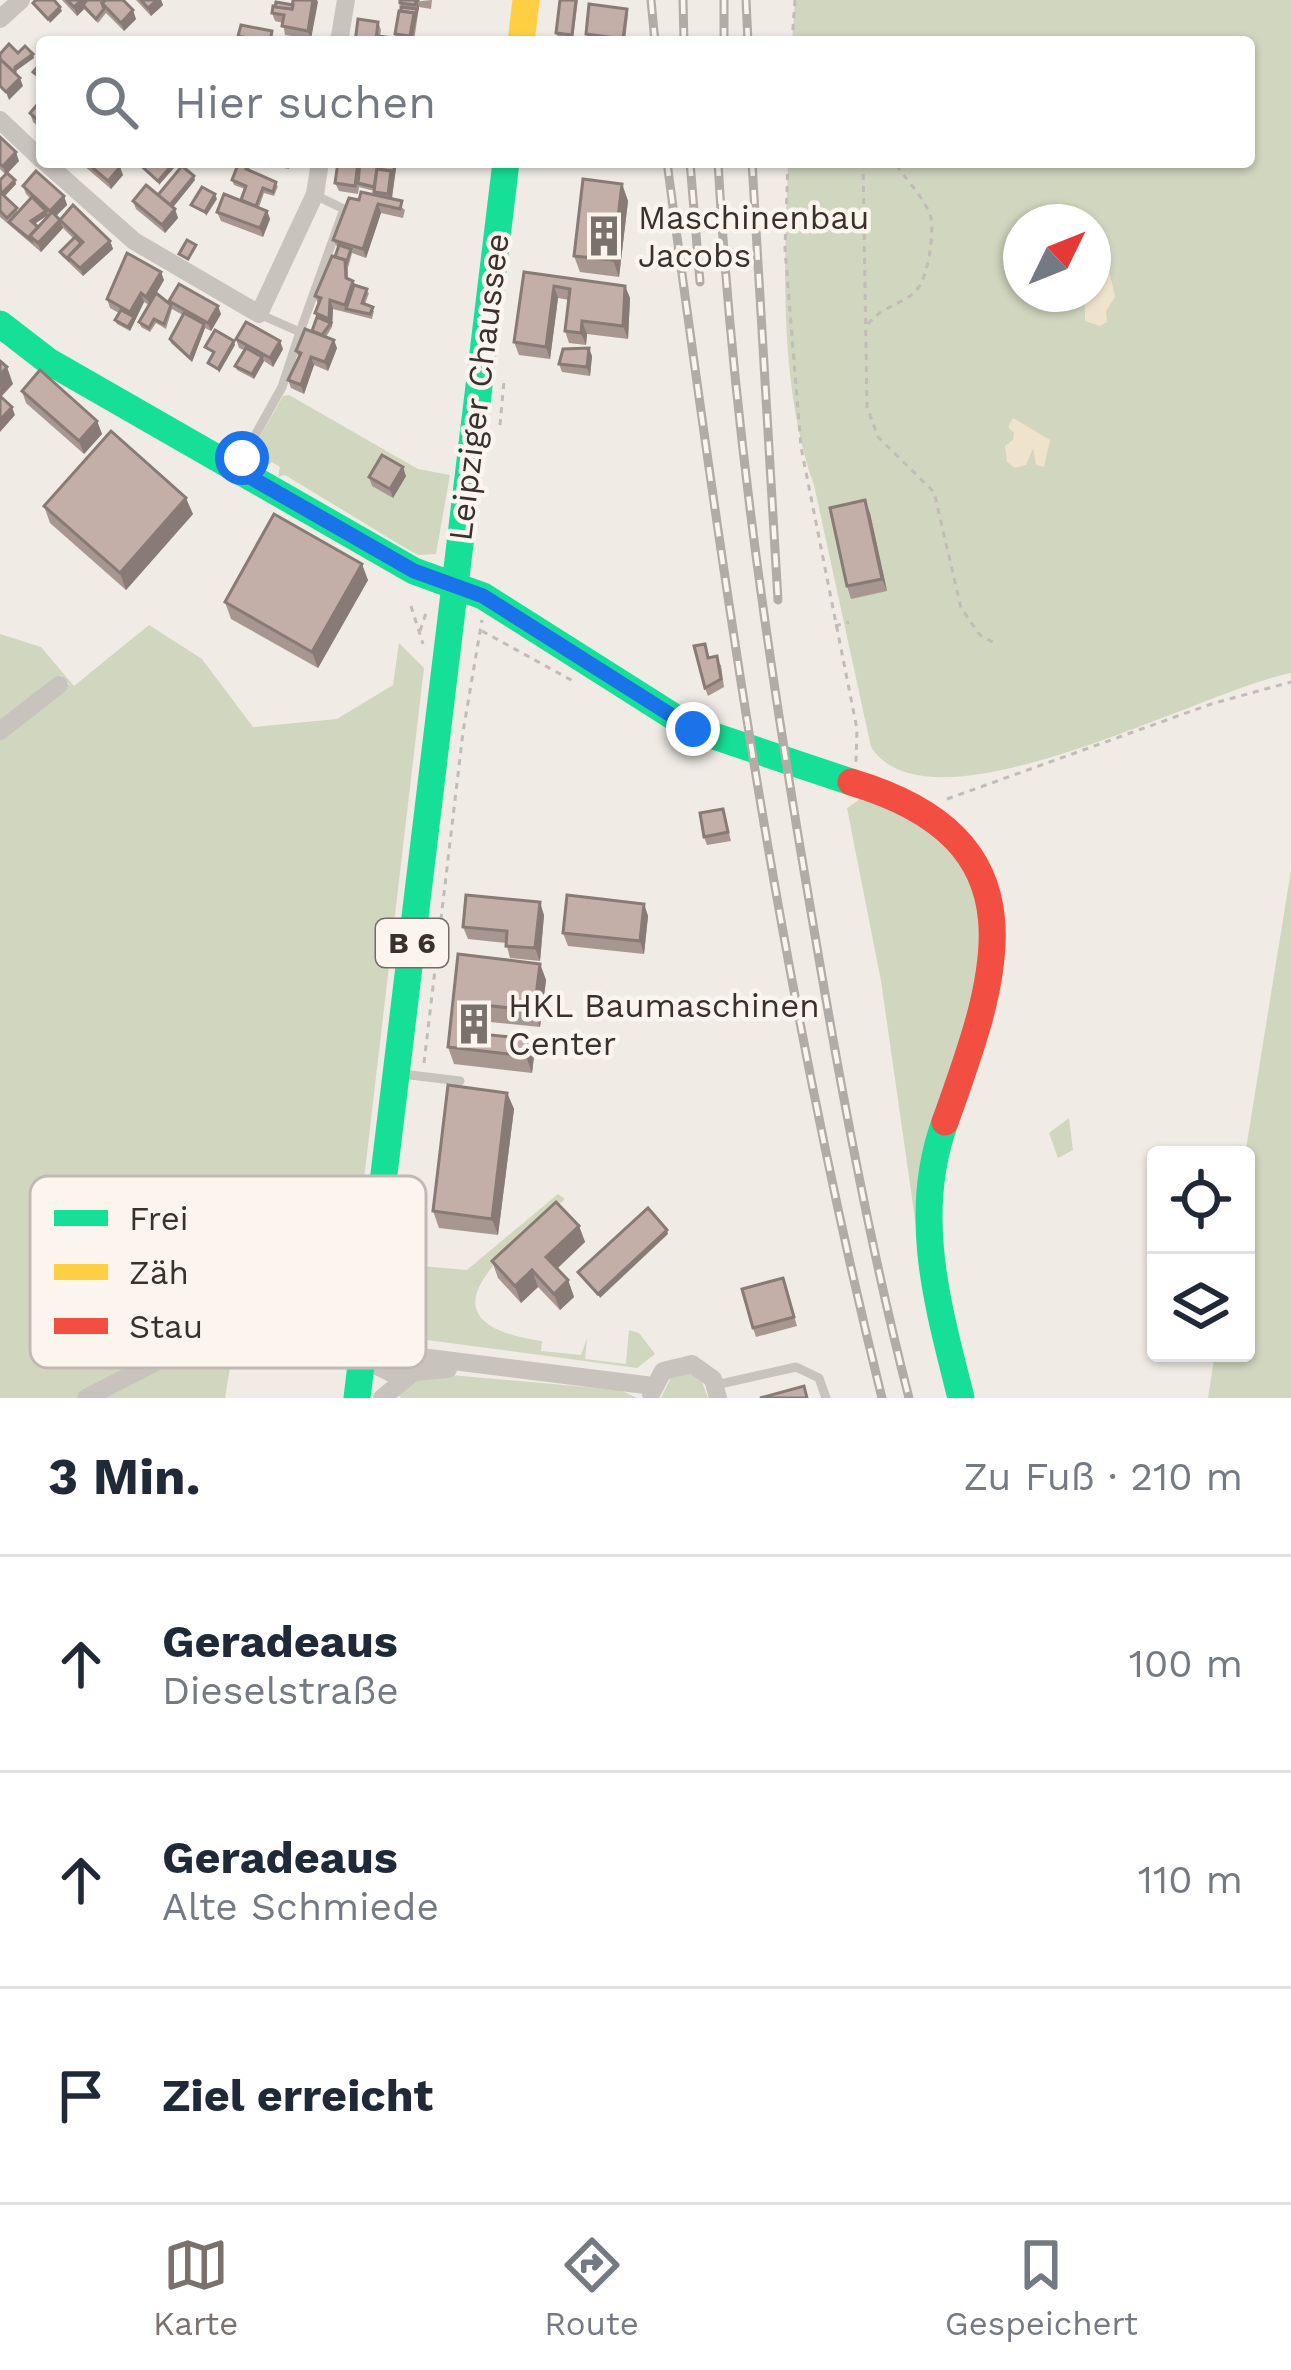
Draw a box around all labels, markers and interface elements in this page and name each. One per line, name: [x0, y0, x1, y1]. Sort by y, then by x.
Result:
search box: [36, 36, 1255, 168]
icon: search: [78, 69, 144, 135]
text: Hier suchen: [174, 76, 436, 129]
place label: Maschinenbau Jacobs: [638, 198, 869, 275]
north arrow: [1003, 204, 1111, 312]
building icon: Maschinenbau Jacobs: [581, 213, 627, 259]
street label: Leipziger Chaussee: [440, 231, 517, 543]
route start: [215, 431, 269, 485]
route end: [666, 702, 720, 756]
road number: B 6: [376, 919, 448, 967]
place label: HKL Baumaschinen Center: [508, 986, 820, 1063]
building icon: HKL Baumaschinen Center: [451, 1001, 497, 1047]
map controls: [1147, 1146, 1255, 1362]
button: locate: [1147, 1146, 1255, 1254]
legend: [30, 1176, 426, 1368]
text: Frei: [129, 1199, 189, 1238]
text: Zäh: [129, 1253, 189, 1292]
button: layers: [1147, 1254, 1255, 1362]
text: Stau: [129, 1307, 203, 1346]
text: 3 Min.: [48, 1447, 201, 1506]
text: Zu Fuß · 210 m: [963, 1454, 1243, 1499]
text: Geradeaus: [162, 1615, 398, 1668]
icon: ahead: [48, 1631, 114, 1697]
text: 100 m: [1129, 1641, 1243, 1686]
text: Dieselstraße: [162, 1668, 399, 1713]
text: Geradeaus: [162, 1831, 398, 1884]
icon: ahead: [48, 1847, 114, 1913]
text: 110 m: [1138, 1857, 1243, 1902]
text: Alte Schmiede: [162, 1884, 439, 1929]
icon: arrive: [48, 2063, 114, 2129]
text: Ziel erreicht: [162, 2069, 433, 2122]
tab: Karte: [153, 2232, 238, 2343]
tab: Route: [544, 2232, 639, 2343]
tab: Gespeichert: [945, 2232, 1138, 2343]

